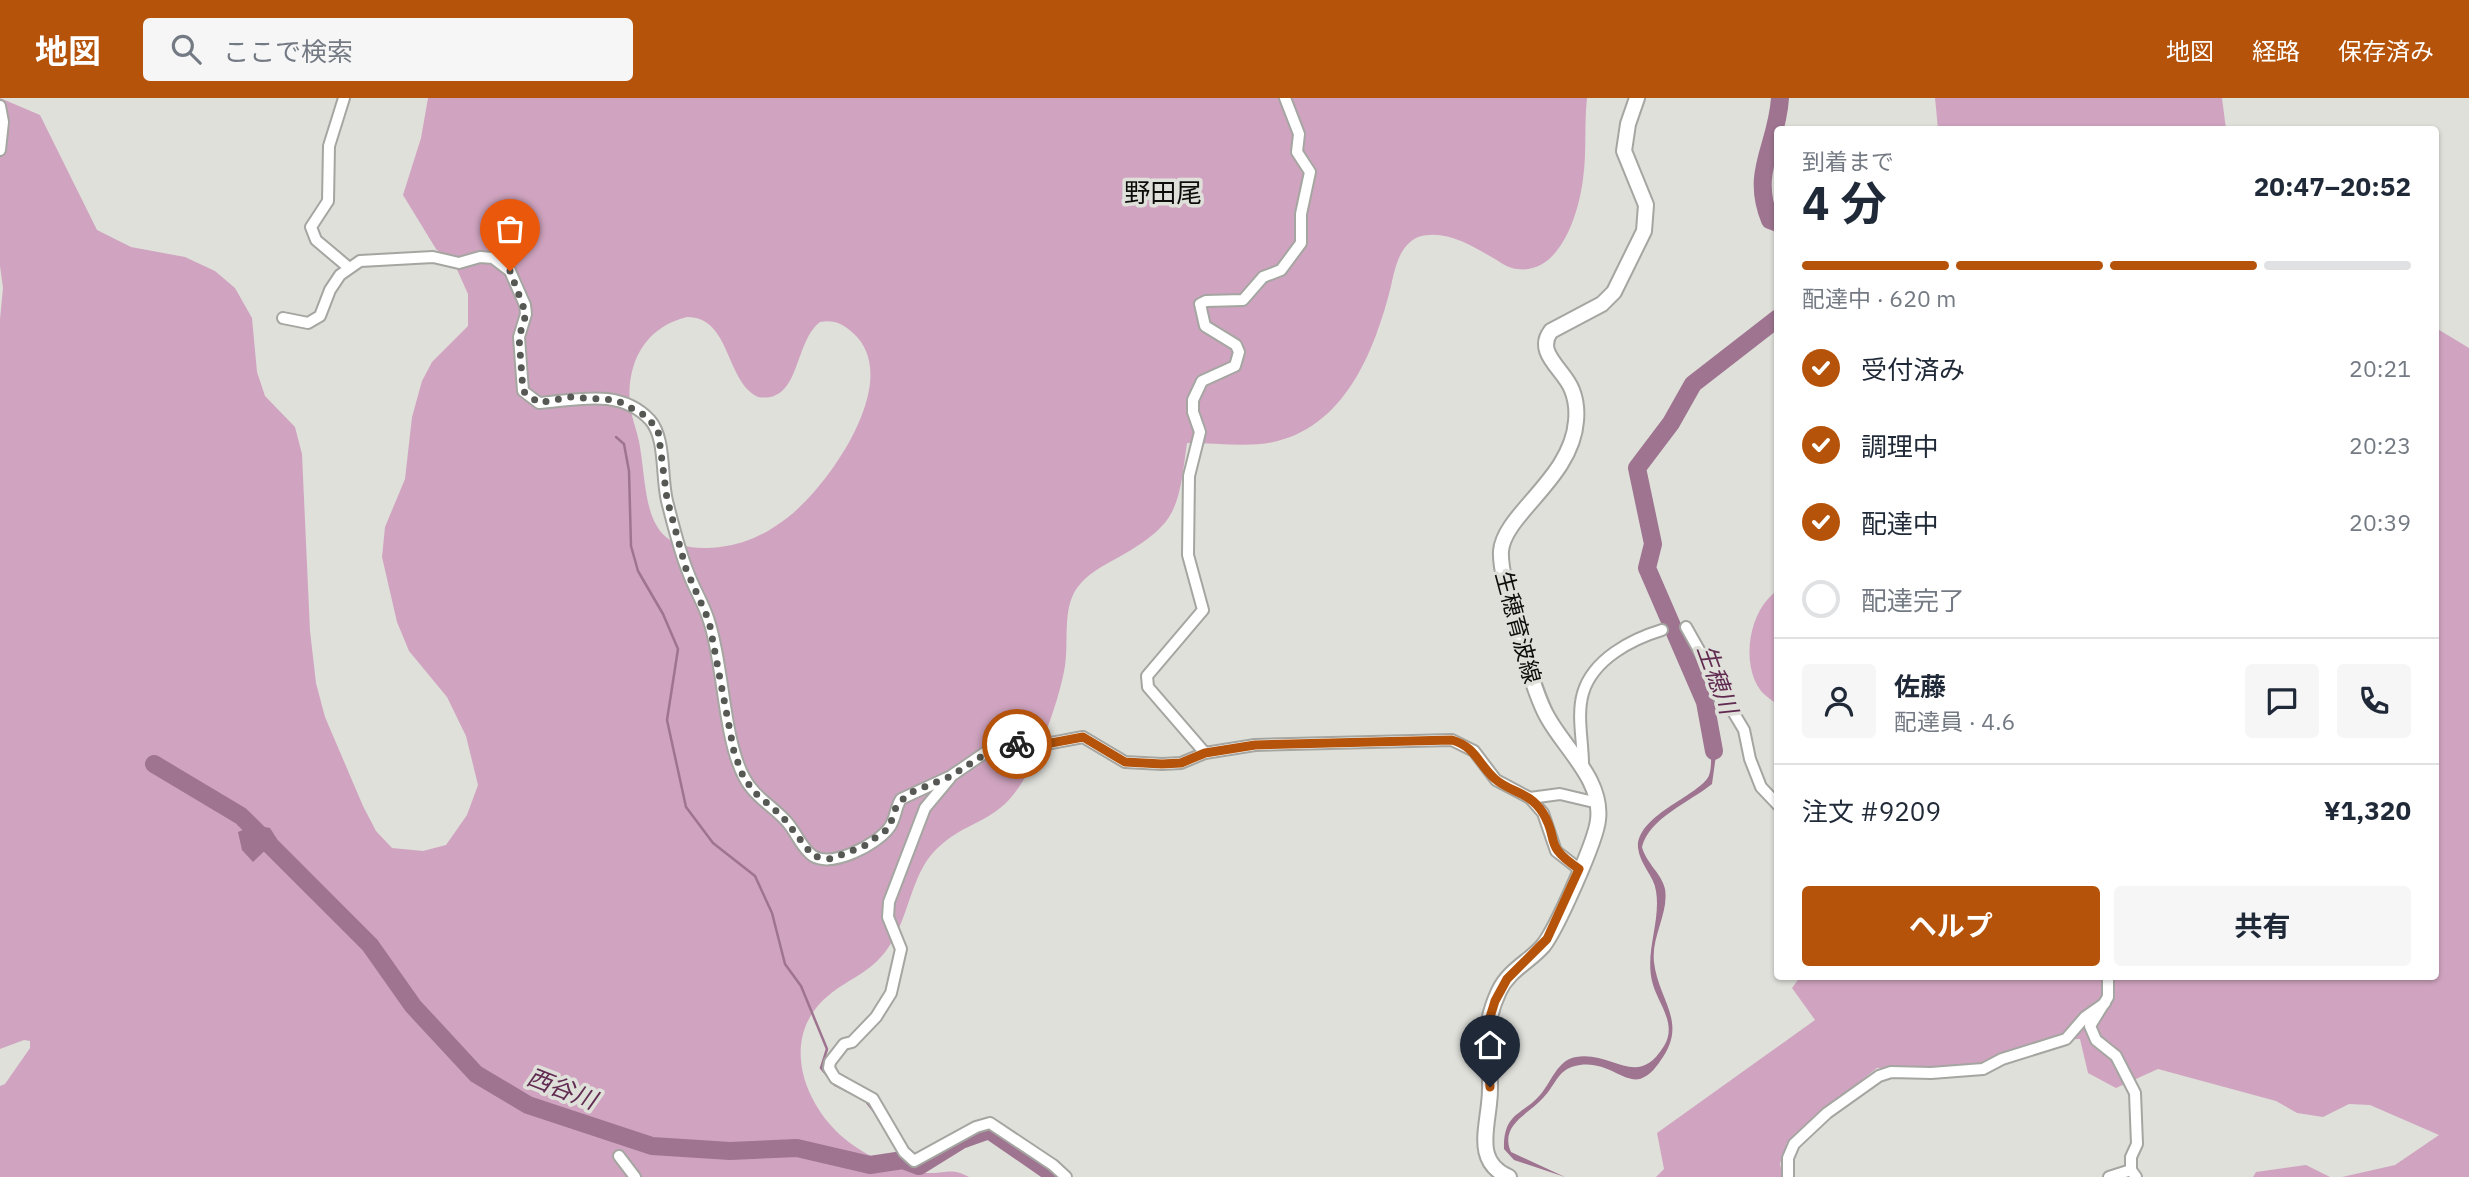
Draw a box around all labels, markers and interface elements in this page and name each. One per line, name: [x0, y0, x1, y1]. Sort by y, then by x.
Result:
search box: [143, 18, 633, 81]
text: 地図: [35, 29, 101, 72]
icon: search: [167, 30, 205, 68]
text: ここで検索: [223, 34, 353, 68]
text: 地図: [2166, 35, 2214, 67]
text: 経路: [2252, 35, 2300, 67]
text: 保存済み: [2338, 35, 2434, 67]
text: 到着まで: [1802, 146, 1894, 176]
text: 20:47–20:52: [2254, 169, 2411, 203]
text: 4 分: [1802, 173, 1886, 233]
district label: 野田尾: [1124, 175, 1202, 209]
pin: [480, 199, 540, 271]
icon: bag: [491, 210, 529, 248]
text: 配達中 · 620 m: [1802, 283, 1956, 313]
icon: check: [1802, 349, 1840, 387]
text: 受付済み: [1861, 352, 1965, 386]
text: 20:21: [2349, 353, 2411, 383]
icon: check: [1802, 426, 1840, 464]
text: 調理中: [1861, 429, 1939, 463]
text: 20:23: [2349, 430, 2411, 460]
icon: check: [1802, 503, 1840, 541]
text: 配達中: [1861, 506, 1939, 540]
text: 20:39: [2349, 507, 2411, 537]
street label: 生穂育波線: [1490, 568, 1548, 686]
text: 配達完了: [1861, 583, 1965, 617]
water label: 生穂川: [1691, 640, 1746, 721]
button: person: [1802, 664, 1876, 738]
button: chat: [2245, 664, 2319, 738]
button: phone: [2337, 664, 2411, 738]
text: 佐藤: [1894, 669, 1946, 703]
text: 配達員 · 4.6: [1894, 706, 2015, 736]
courier: [982, 709, 1052, 779]
icon: bike: [998, 725, 1036, 763]
text: ¥1,320: [2324, 793, 2411, 827]
text: 注文 #9209: [1802, 794, 1941, 828]
button: ヘルプ: [1802, 886, 2100, 966]
button: 共有: [2114, 886, 2411, 966]
pin: [1460, 1015, 1520, 1087]
icon: home: [1471, 1026, 1509, 1064]
water label: 西谷川: [523, 1060, 604, 1117]

